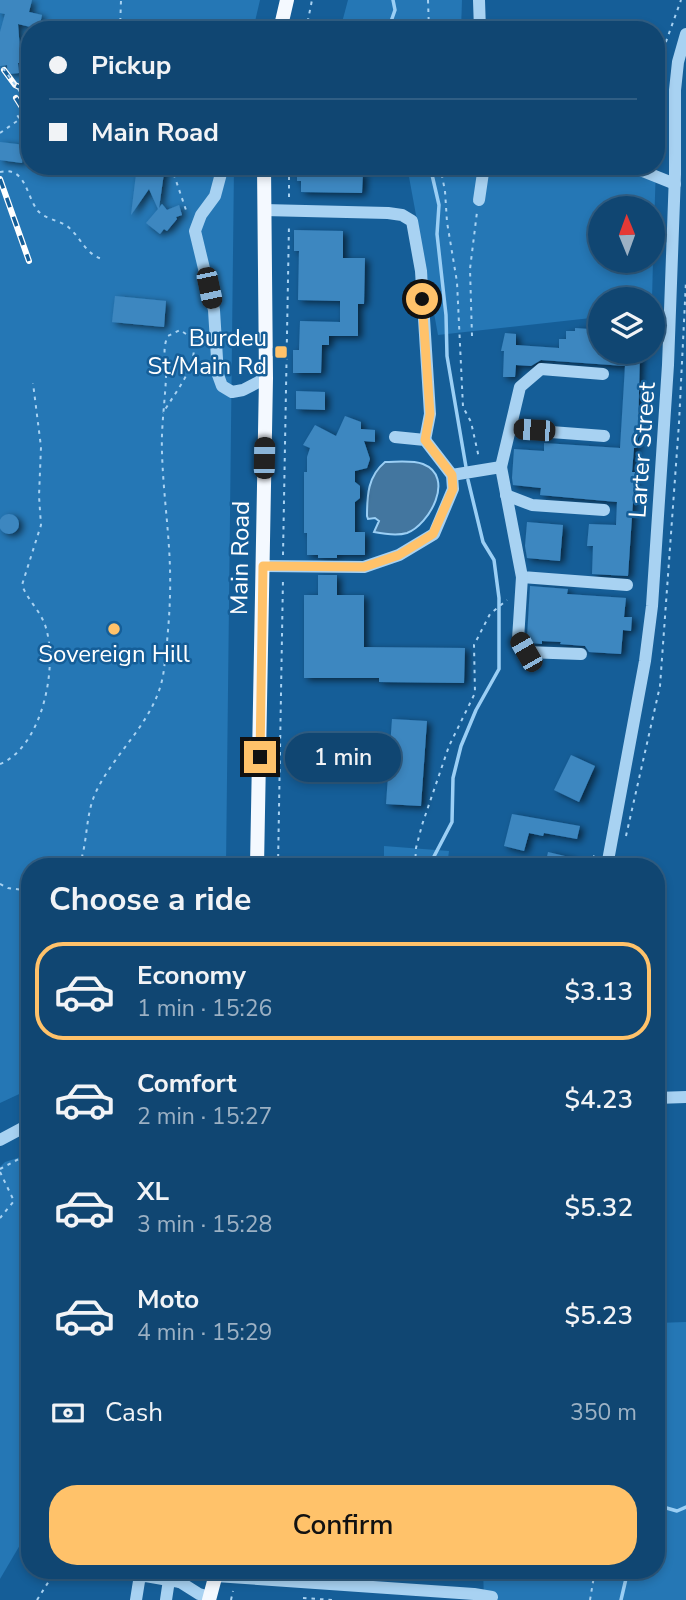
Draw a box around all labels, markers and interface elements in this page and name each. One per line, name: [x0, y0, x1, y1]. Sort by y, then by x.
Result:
text: Pickup: [91, 48, 171, 83]
text: Main Road: [91, 115, 219, 150]
north arrow: [588, 196, 665, 273]
map controls: [588, 196, 665, 364]
car: [195, 265, 224, 311]
route start: [406, 283, 438, 315]
button: layers: [588, 287, 665, 364]
place label: Burdeu St/Main Rd: [148, 322, 267, 382]
marker: Burdeu St/Main Rd: [273, 344, 289, 360]
street label: Larter Street: [621, 380, 663, 519]
car: [513, 418, 556, 442]
car: [254, 437, 275, 479]
street label: Main Road: [223, 501, 257, 615]
marker: Sovereign Hill: [106, 621, 122, 637]
car: [507, 629, 546, 675]
place label: Sovereign Hill: [38, 638, 190, 670]
callout: 1 min: [284, 732, 400, 782]
route end: [244, 741, 276, 773]
text: 1 min: [314, 742, 372, 773]
text: Choose a ride: [49, 878, 251, 921]
text: Economy: [137, 958, 246, 993]
icon: car: [53, 960, 116, 1023]
text: $3.13: [564, 974, 633, 1009]
text: 1 min · 15:26: [137, 993, 272, 1024]
text: Comfort: [137, 1066, 237, 1101]
icon: car: [53, 1068, 116, 1131]
text: $4.23: [564, 1082, 633, 1117]
text: 2 min · 15:27: [137, 1101, 272, 1132]
text: XL: [137, 1174, 169, 1209]
icon: car: [53, 1176, 116, 1239]
text: $5.32: [564, 1190, 633, 1225]
text: 3 min · 15:28: [137, 1209, 272, 1240]
text: Moto: [137, 1282, 199, 1317]
icon: car: [53, 1284, 116, 1347]
text: $5.23: [564, 1298, 633, 1333]
text: 4 min · 15:29: [137, 1317, 272, 1348]
icon: cash: [49, 1394, 87, 1432]
text: Cash: [105, 1395, 163, 1430]
text: 350 m: [570, 1397, 637, 1428]
button: Confirm: [49, 1485, 637, 1565]

